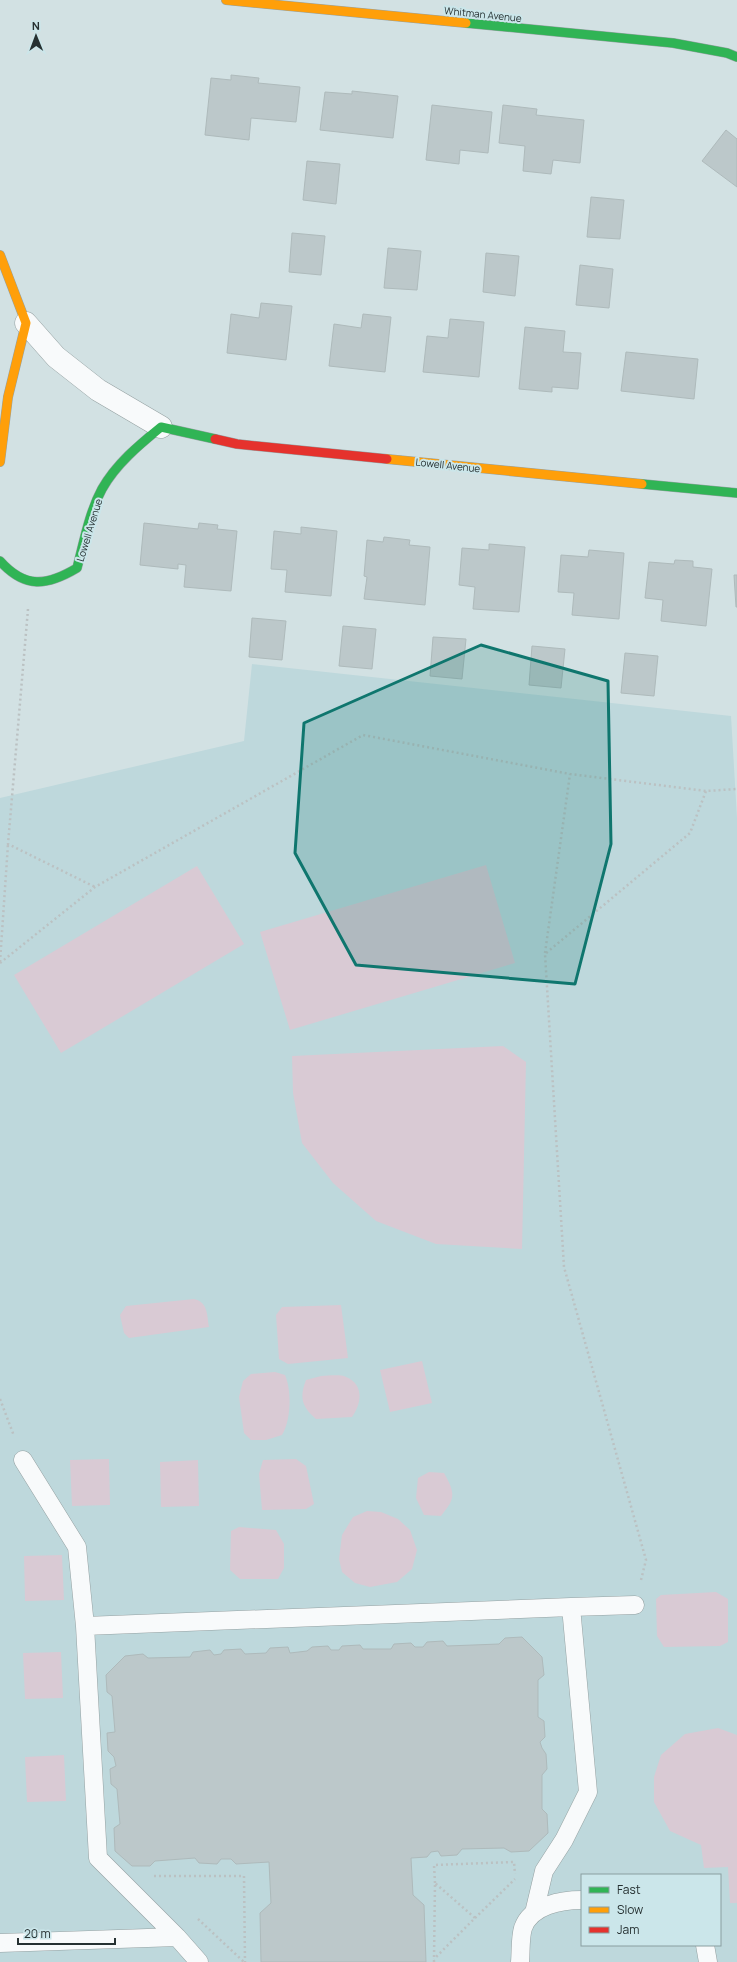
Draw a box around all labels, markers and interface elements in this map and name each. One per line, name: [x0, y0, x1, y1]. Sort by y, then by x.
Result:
street label: Whitman Avenue: [444, 3, 523, 25]
north arrow: [16, 16, 56, 56]
text: N: [32, 18, 40, 33]
street label: Lowell Avenue: [415, 455, 481, 475]
street label: Lowell Avenue: [73, 497, 105, 563]
legend: [581, 1874, 721, 1946]
text: Fast: [617, 1881, 641, 1898]
text: Slow: [617, 1901, 643, 1918]
scale bar: [18, 1920, 115, 1946]
text: Jam: [617, 1921, 639, 1938]
text: 20 m: [24, 1925, 51, 1942]

